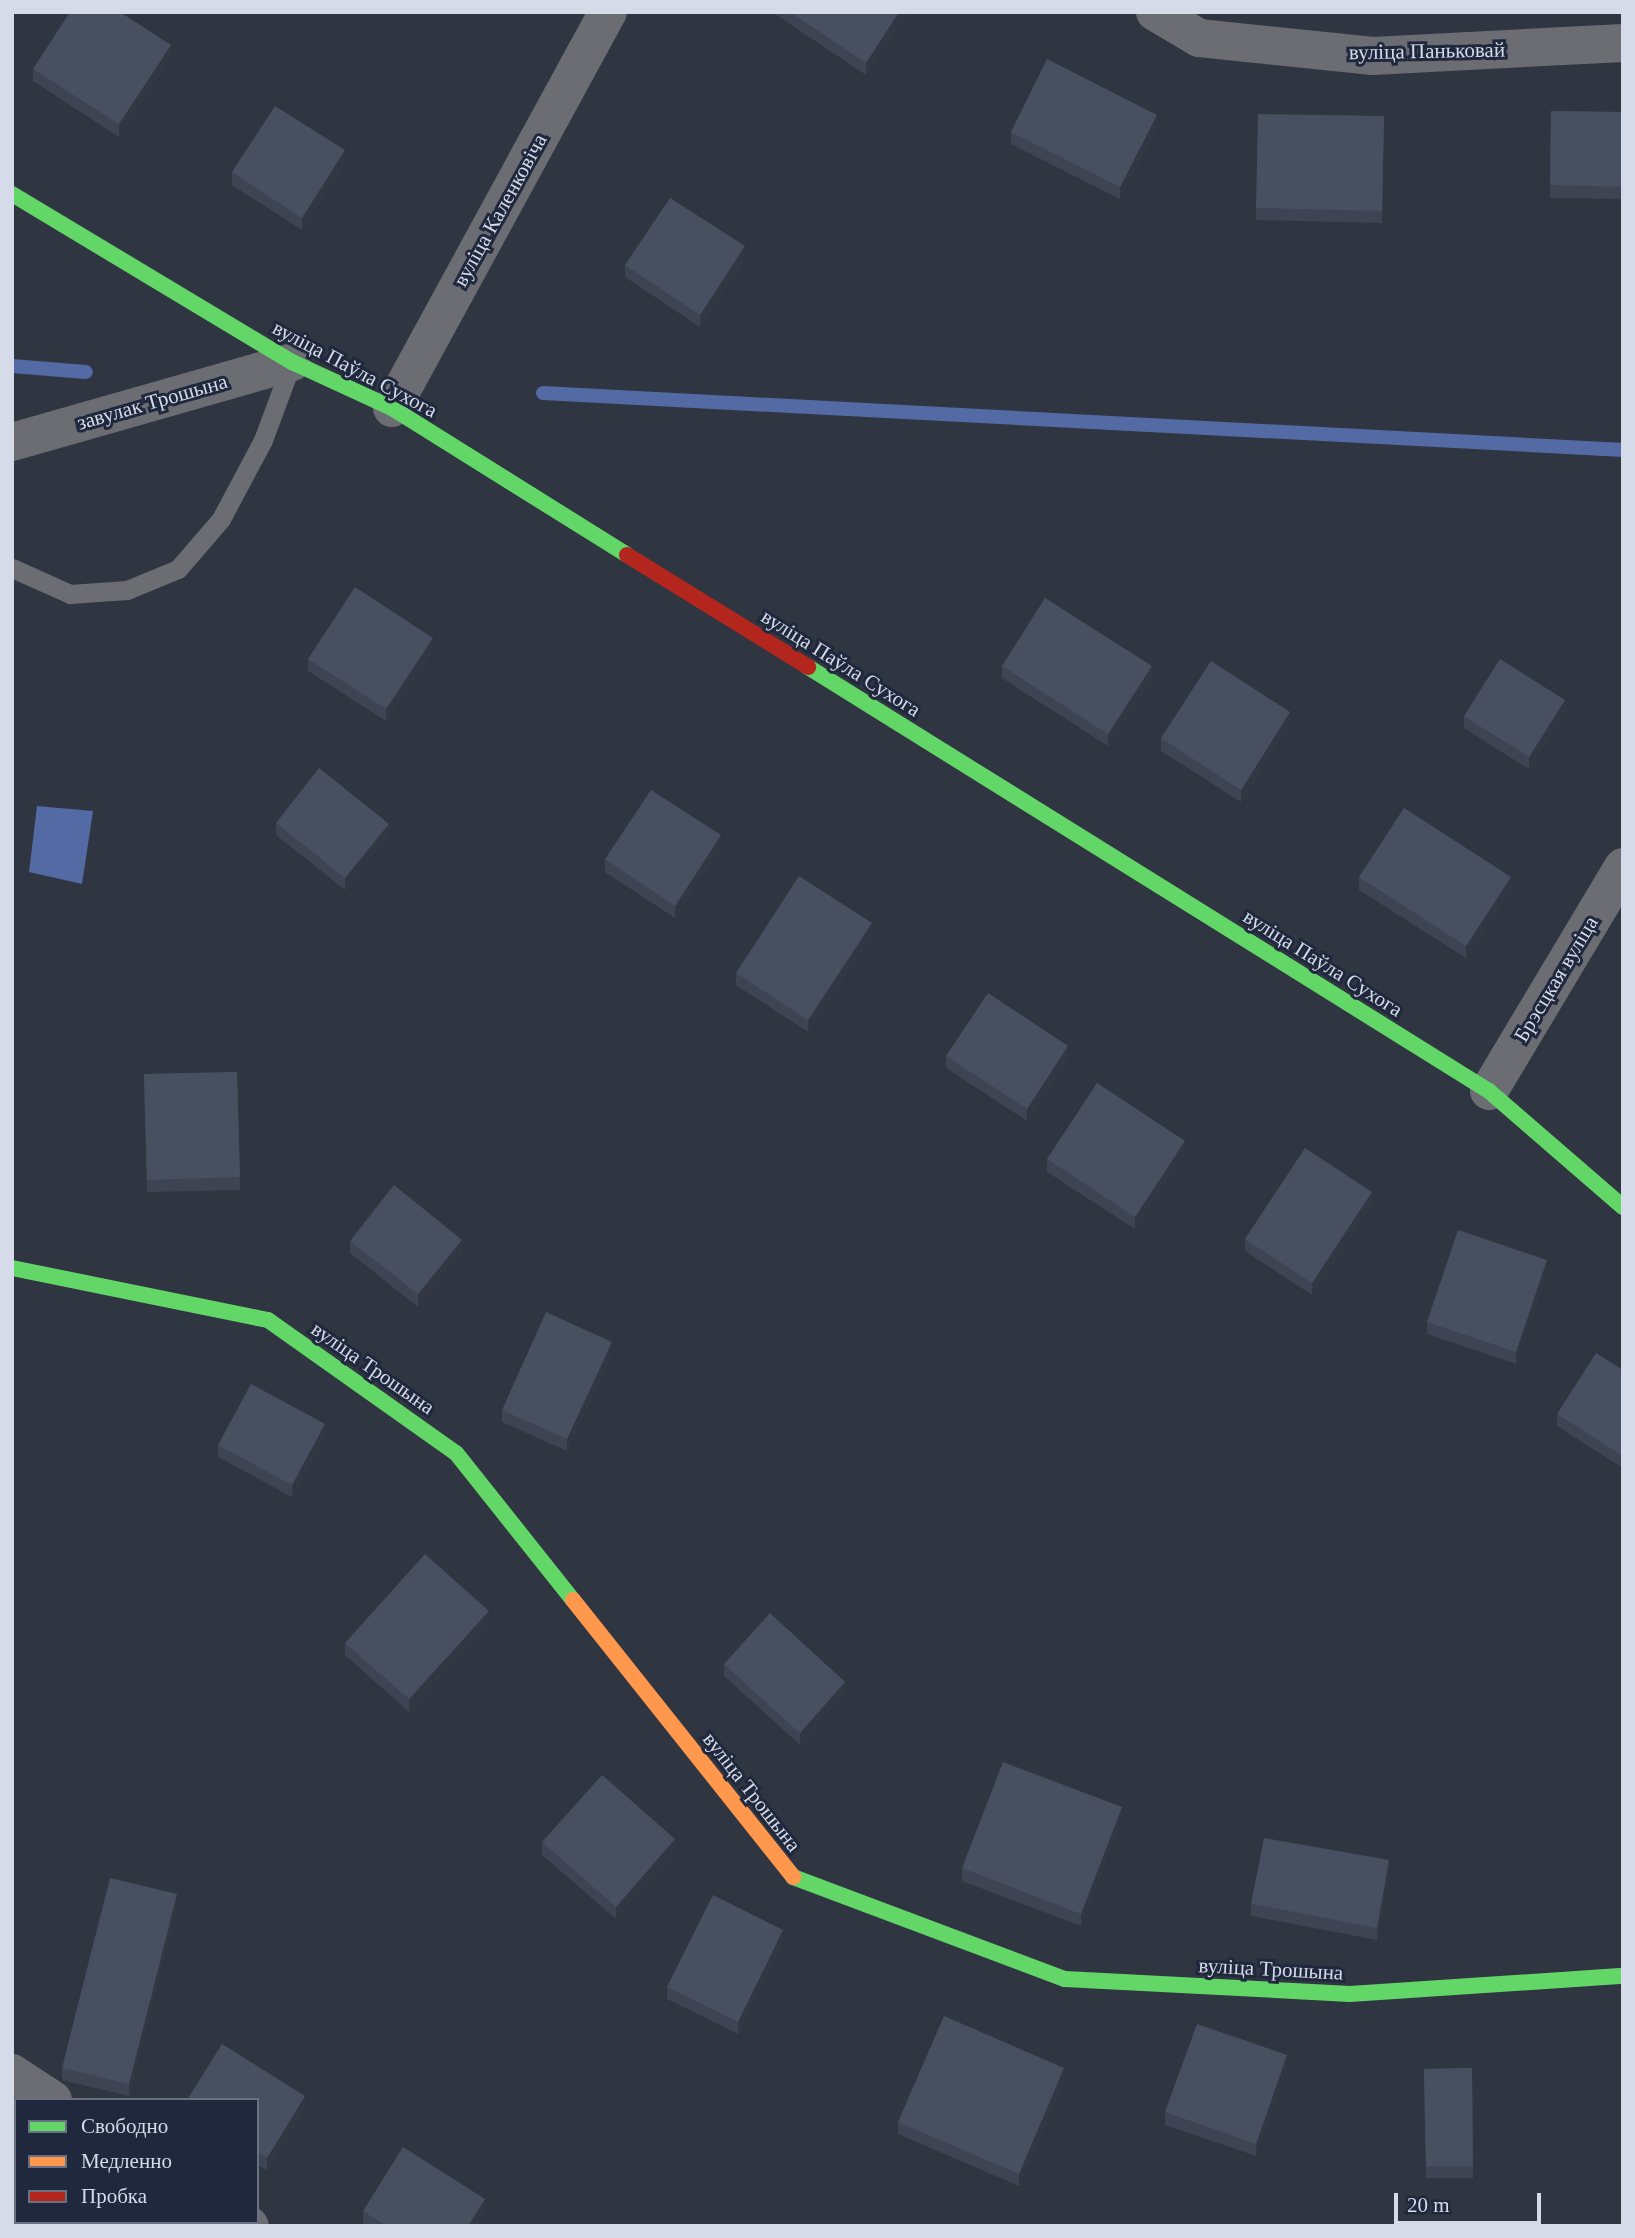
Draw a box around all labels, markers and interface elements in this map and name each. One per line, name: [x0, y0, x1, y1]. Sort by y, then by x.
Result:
street label: вуліца Паньковай: [1349, 37, 1505, 65]
street label: вуліца Каленковіча: [448, 129, 552, 291]
street label: вуліца Паўла Сухога: [268, 315, 442, 423]
street label: завулак Трошына: [74, 368, 230, 436]
street label: вуліца Паўла Сухога: [757, 604, 925, 722]
street label: вуліца Паўла Сухога: [1239, 904, 1407, 1022]
street label: Брэсцкая вуліца: [1509, 911, 1603, 1047]
street label: вуліца Трошына: [306, 1316, 440, 1420]
street label: вуліца Трошына: [698, 1727, 806, 1857]
street label: вуліца Трошына: [1198, 1953, 1344, 1985]
legend: [14, 2098, 259, 2224]
text: Свободно: [81, 2114, 168, 2138]
text: Медленно: [81, 2149, 172, 2173]
scale bar: [1397, 2178, 1544, 2222]
text: Пробка: [81, 2184, 147, 2208]
text: 20 m: [1407, 2193, 1450, 2217]

